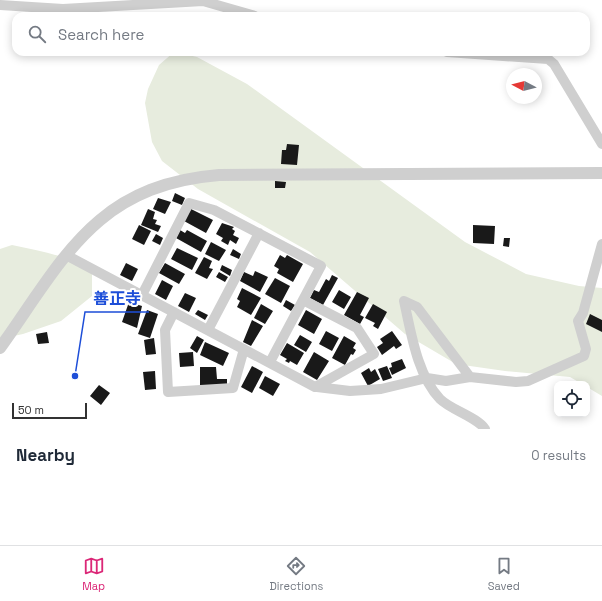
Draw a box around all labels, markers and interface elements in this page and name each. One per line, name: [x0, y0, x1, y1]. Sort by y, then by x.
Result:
search box: [12, 12, 590, 56]
icon: search: [26, 23, 48, 45]
text: Search here: [58, 25, 144, 44]
north arrow: [506, 68, 542, 104]
callout: 善正寺: [85, 284, 149, 312]
text: 善正寺: [93, 288, 141, 309]
map controls: [554, 381, 590, 417]
button: locate: [554, 381, 590, 417]
scale bar: [12, 401, 87, 420]
text: 50 m: [18, 403, 44, 417]
text: Nearby: [16, 444, 75, 466]
text: 0 results: [531, 447, 586, 464]
tab: Map: [82, 555, 105, 593]
tab: Directions: [269, 555, 323, 593]
tab: Saved: [488, 555, 520, 593]

